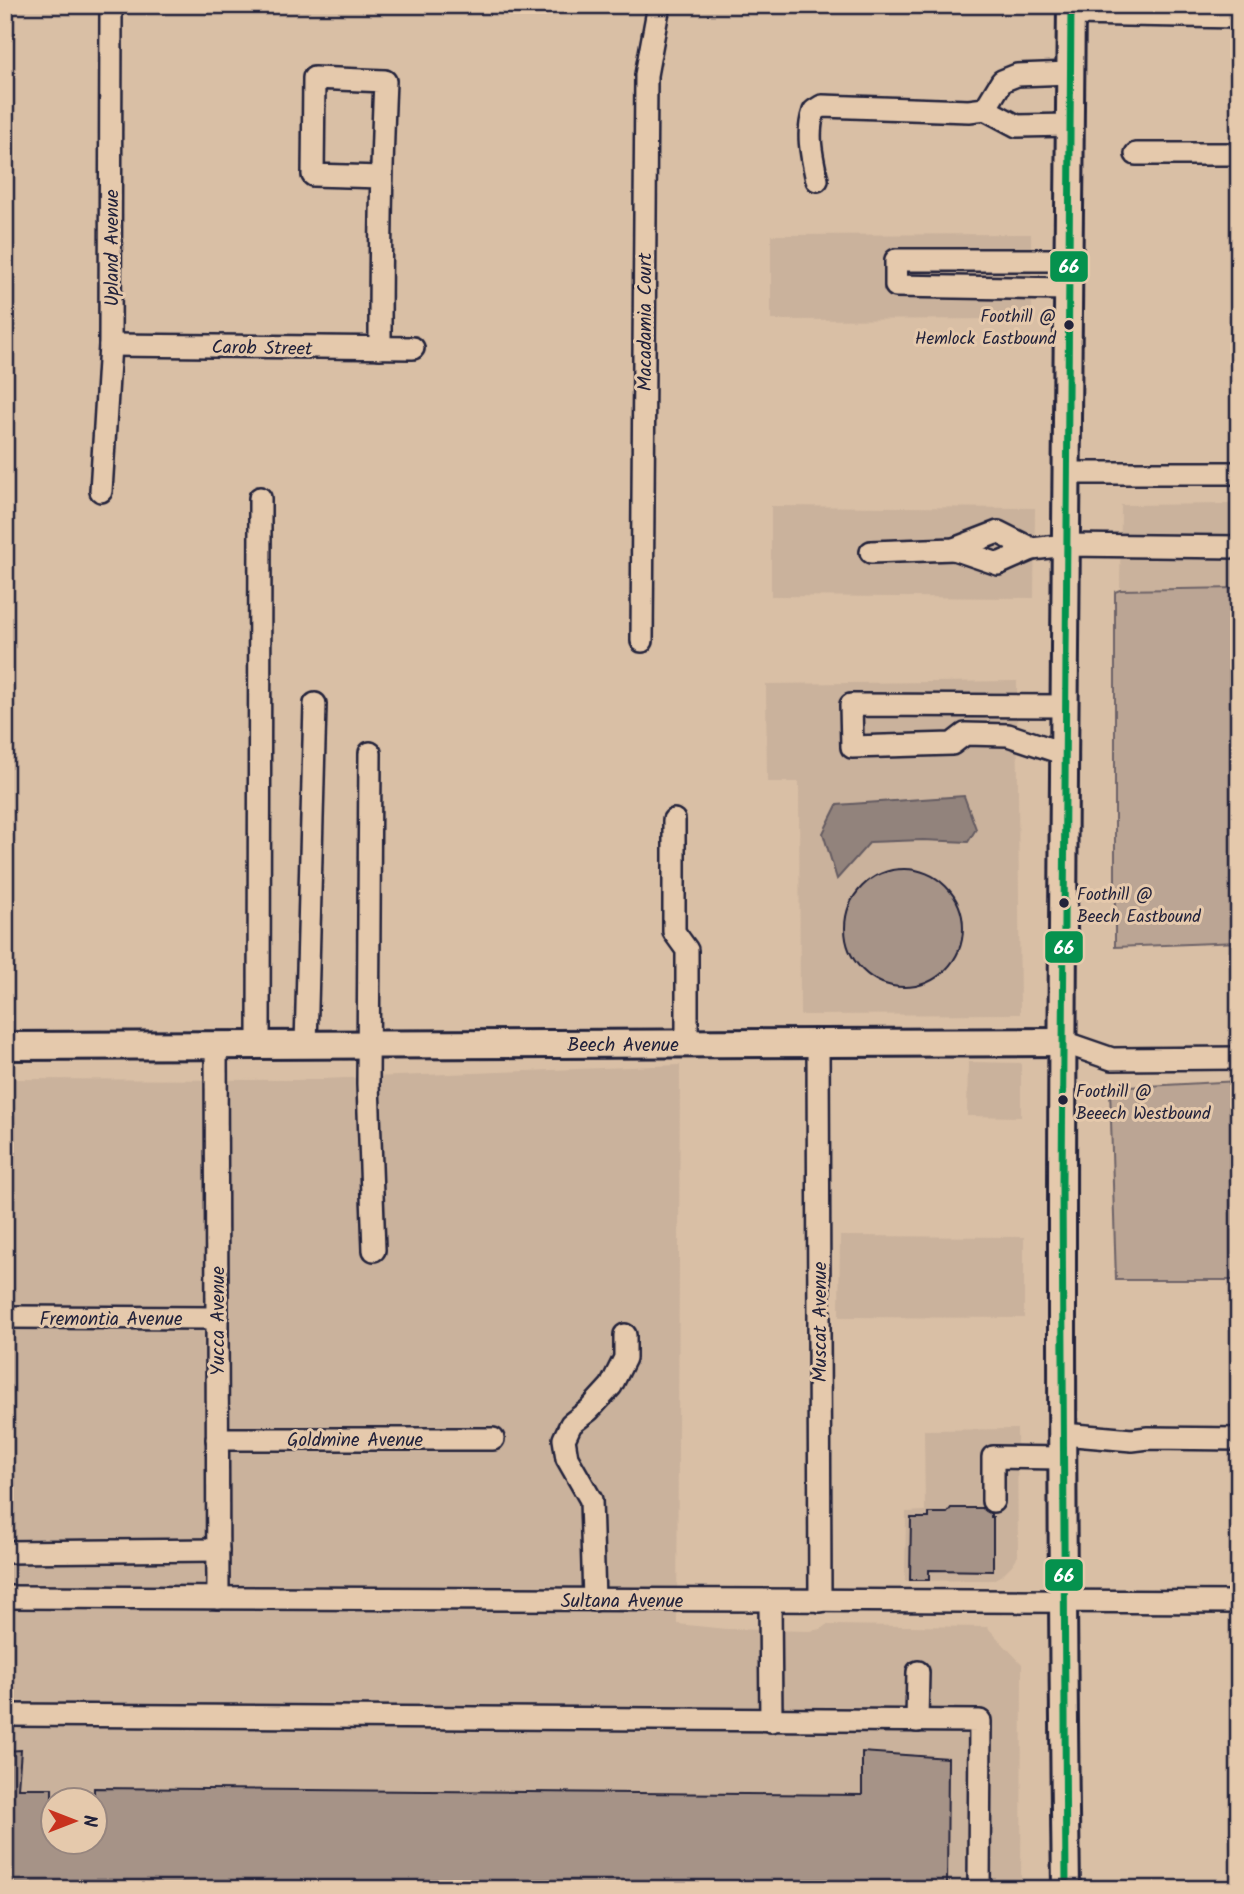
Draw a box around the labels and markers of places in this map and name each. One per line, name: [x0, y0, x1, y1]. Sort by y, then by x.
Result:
place label: Foothill @ Hemlock Eastbound: [915, 304, 1057, 353]
marker: Foothill @ Hemlock Eastbound: [1062, 318, 1076, 332]
place label: Foothill @ Beech Eastbound: [1077, 882, 1201, 931]
marker: Foothill @ Beech Eastbound: [1057, 896, 1071, 910]
place label: Foothill @ Beeech Westbound: [1076, 1079, 1211, 1128]
marker: Foothill @ Beeech Westbound: [1056, 1093, 1070, 1107]

